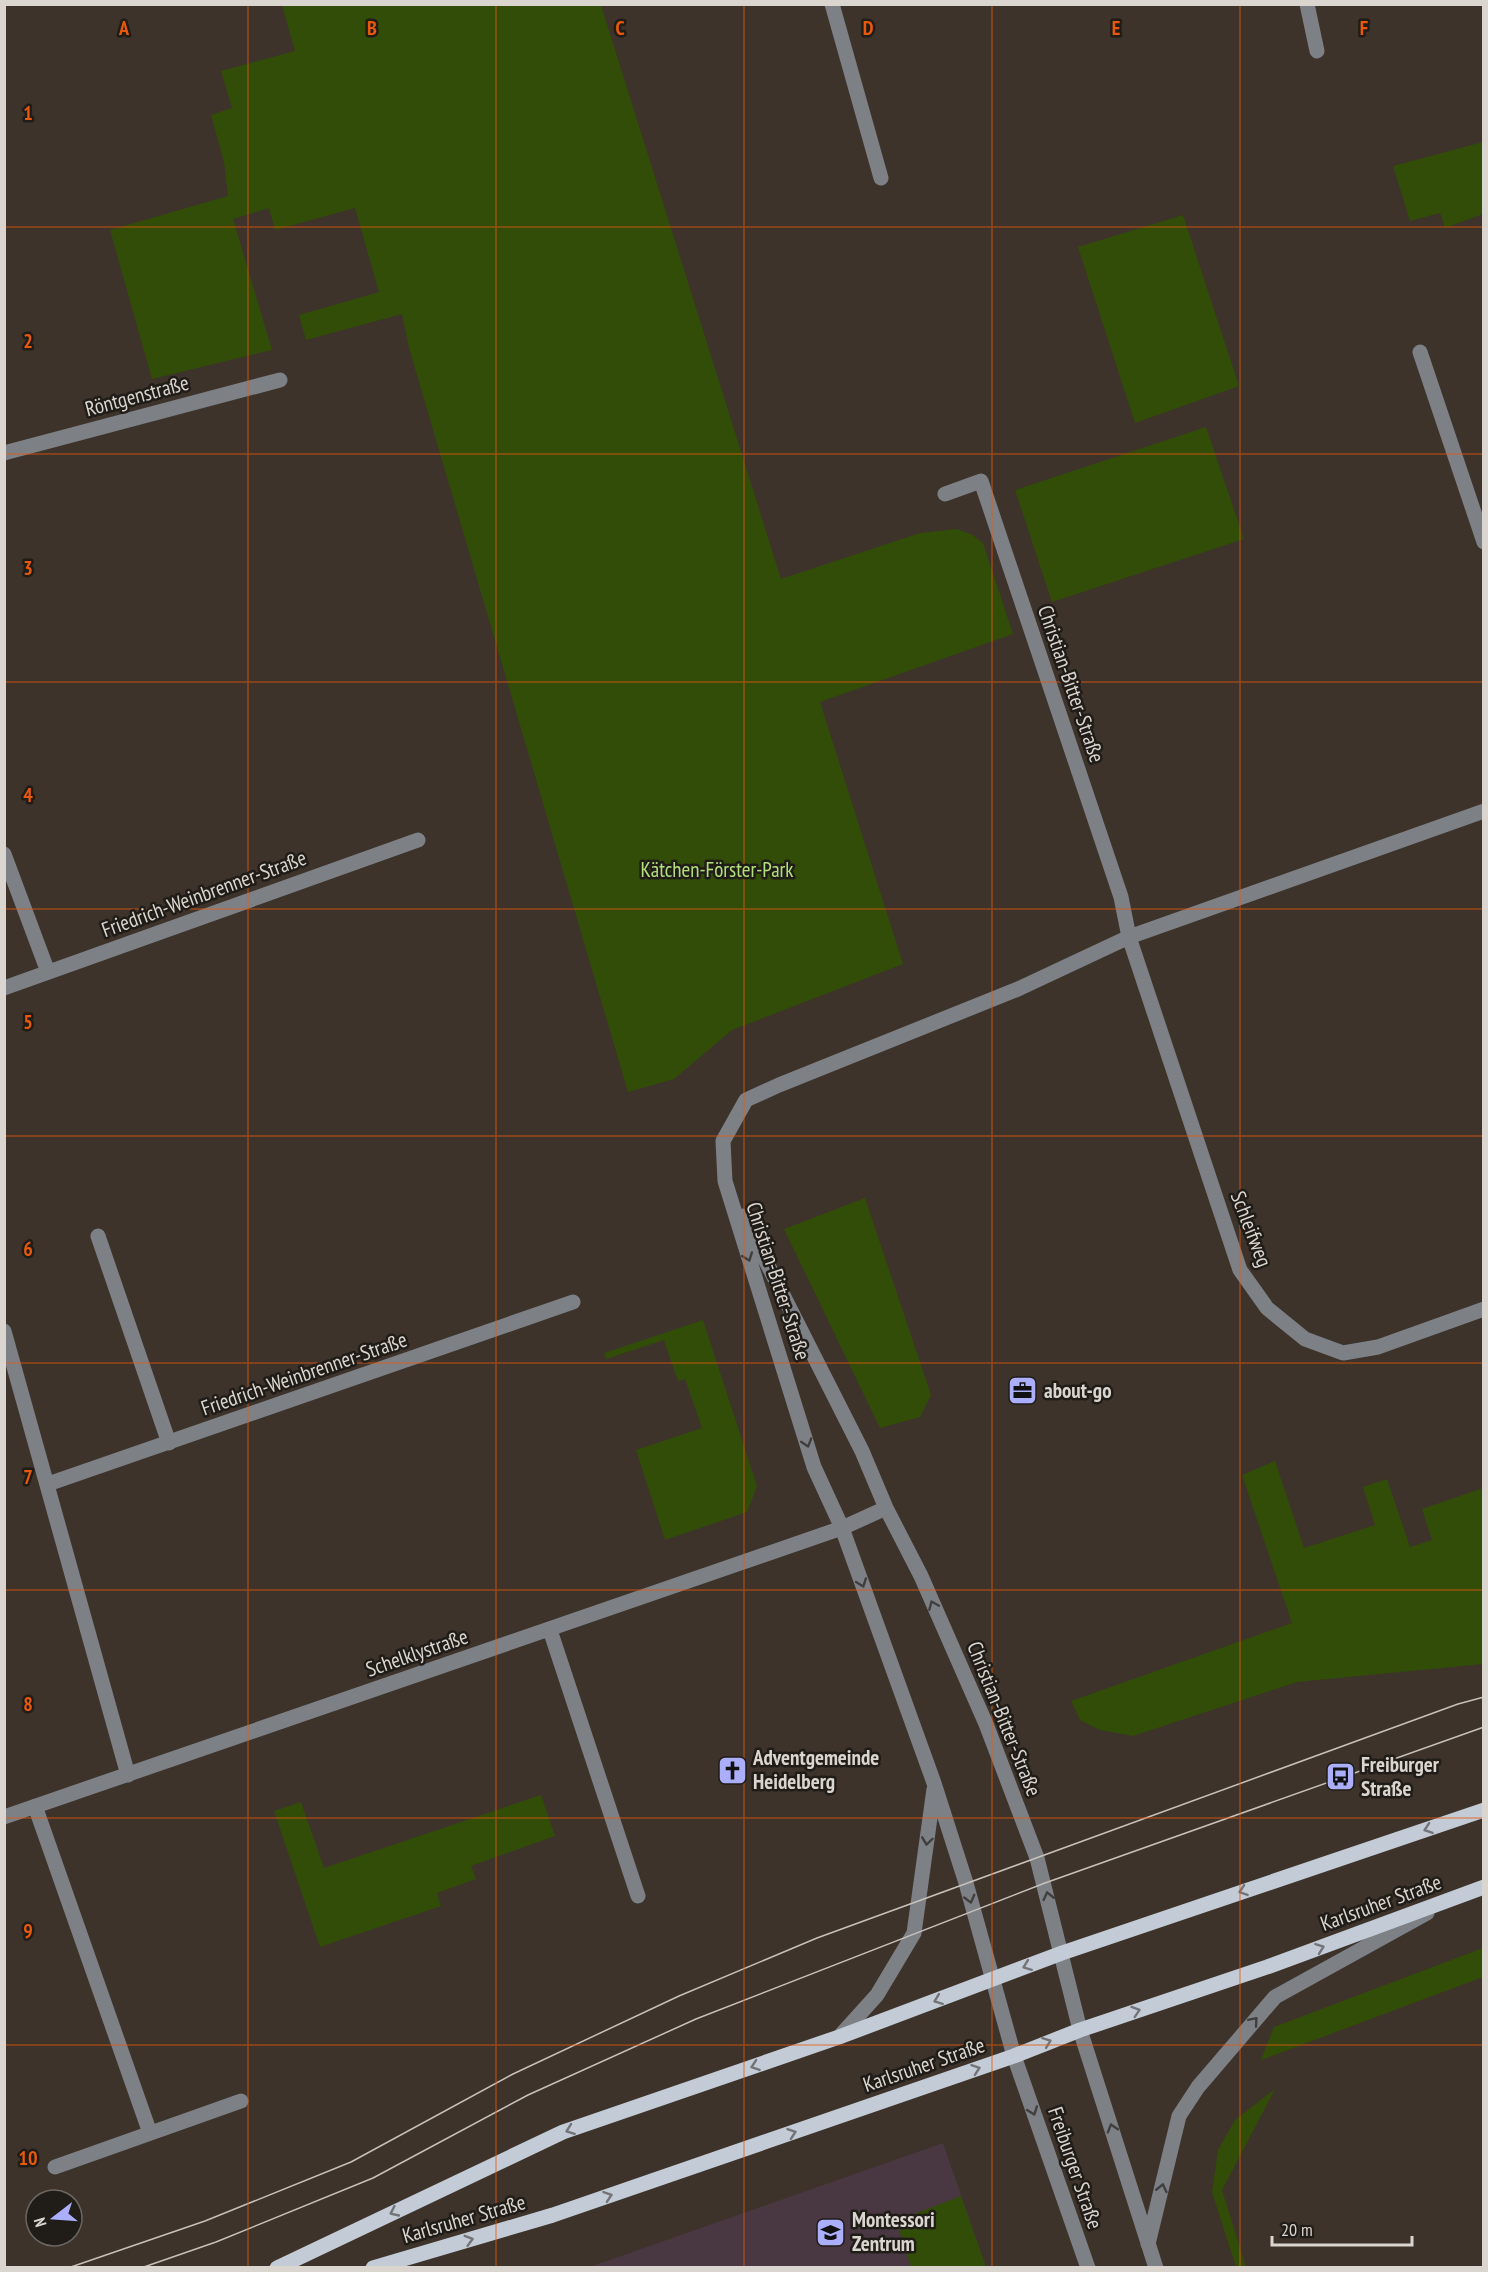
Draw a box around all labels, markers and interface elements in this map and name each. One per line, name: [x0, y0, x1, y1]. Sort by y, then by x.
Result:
text: A: [118, 15, 130, 41]
text: B: [367, 15, 377, 41]
text: C: [615, 15, 625, 41]
text: D: [863, 15, 874, 41]
text: E: [1112, 15, 1120, 41]
text: F: [1360, 15, 1368, 41]
text: 1: [23, 100, 33, 126]
text: 2: [23, 328, 33, 354]
street label: Röntgenstraße: [82, 369, 192, 422]
text: 3: [23, 555, 33, 581]
street label: Christian-Bitter-Straße: [1032, 602, 1111, 766]
text: 4: [23, 782, 33, 808]
street label: Friedrich-Weinbrenner-Straße: [98, 844, 310, 943]
park label: Kätchen-Förster-Park: [640, 856, 794, 883]
text: 5: [23, 1009, 33, 1035]
street label: Schleifweg: [1225, 1187, 1278, 1271]
street label: Christian-Bitter-Straße: [740, 1198, 817, 1363]
text: 6: [23, 1236, 33, 1262]
one-way arrow: [741, 1251, 754, 1262]
street label: Friedrich-Weinbrenner-Straße: [197, 1326, 410, 1421]
office icon: about-go: [1007, 1375, 1039, 1407]
place label: about-go: [1044, 1377, 1112, 1404]
one-way arrow: [800, 1437, 812, 1448]
text: 7: [23, 1464, 33, 1490]
one-way arrow: [854, 1577, 867, 1588]
one-way arrow: [928, 1601, 940, 1612]
street label: Schelklystraße: [362, 1622, 471, 1683]
street label: Christian-Bitter-Straße: [961, 1637, 1048, 1800]
text: 8: [23, 1691, 33, 1717]
place label: Adventgemeinde Heidelberg: [752, 1744, 879, 1795]
place label: Freiburger Straße: [1361, 1751, 1440, 1802]
church icon: Adventgemeinde Heidelberg: [716, 1754, 748, 1786]
bus stop icon: Freiburger Straße: [1324, 1761, 1356, 1793]
one-way arrow: [1423, 1821, 1434, 1834]
one-way arrow: [921, 1837, 933, 1846]
street label: Karlsruher Straße: [1317, 1868, 1445, 1937]
one-way arrow: [1238, 1884, 1249, 1897]
one-way arrow: [1043, 1892, 1056, 1902]
one-way arrow: [963, 1893, 975, 1904]
text: 9: [23, 1918, 33, 1944]
one-way arrow: [1314, 1942, 1325, 1955]
one-way arrow: [1022, 1959, 1033, 1972]
one-way arrow: [933, 1993, 944, 2005]
one-way arrow: [1130, 2006, 1141, 2019]
one-way arrow: [1247, 2017, 1258, 2028]
street label: Karlsruher Straße: [859, 2031, 988, 2098]
one-way arrow: [1041, 2037, 1052, 2050]
one-way arrow: [750, 2059, 761, 2072]
one-way arrow: [971, 2063, 981, 2076]
street label: Freiburger Straße: [1042, 2103, 1109, 2232]
one-way arrow: [1026, 2105, 1039, 2116]
one-way arrow: [565, 2122, 576, 2135]
one-way arrow: [1107, 2124, 1119, 2134]
one-way arrow: [786, 2127, 797, 2140]
text: 10: [18, 2145, 38, 2171]
one-way arrow: [1154, 2183, 1167, 2193]
north arrow: [24, 2188, 84, 2248]
street label: Karlsruher Straße: [399, 2188, 529, 2249]
one-way arrow: [602, 2191, 613, 2204]
one-way arrow: [389, 2205, 400, 2217]
place label: Montessori Zentrum: [852, 2206, 935, 2257]
scale bar: [1272, 2209, 1412, 2247]
text: N: [29, 2215, 50, 2229]
school or university icon: Montessori Zentrum: [815, 2216, 847, 2248]
text: 20 m: [1281, 2218, 1313, 2241]
one-way arrow: [464, 2234, 474, 2247]

